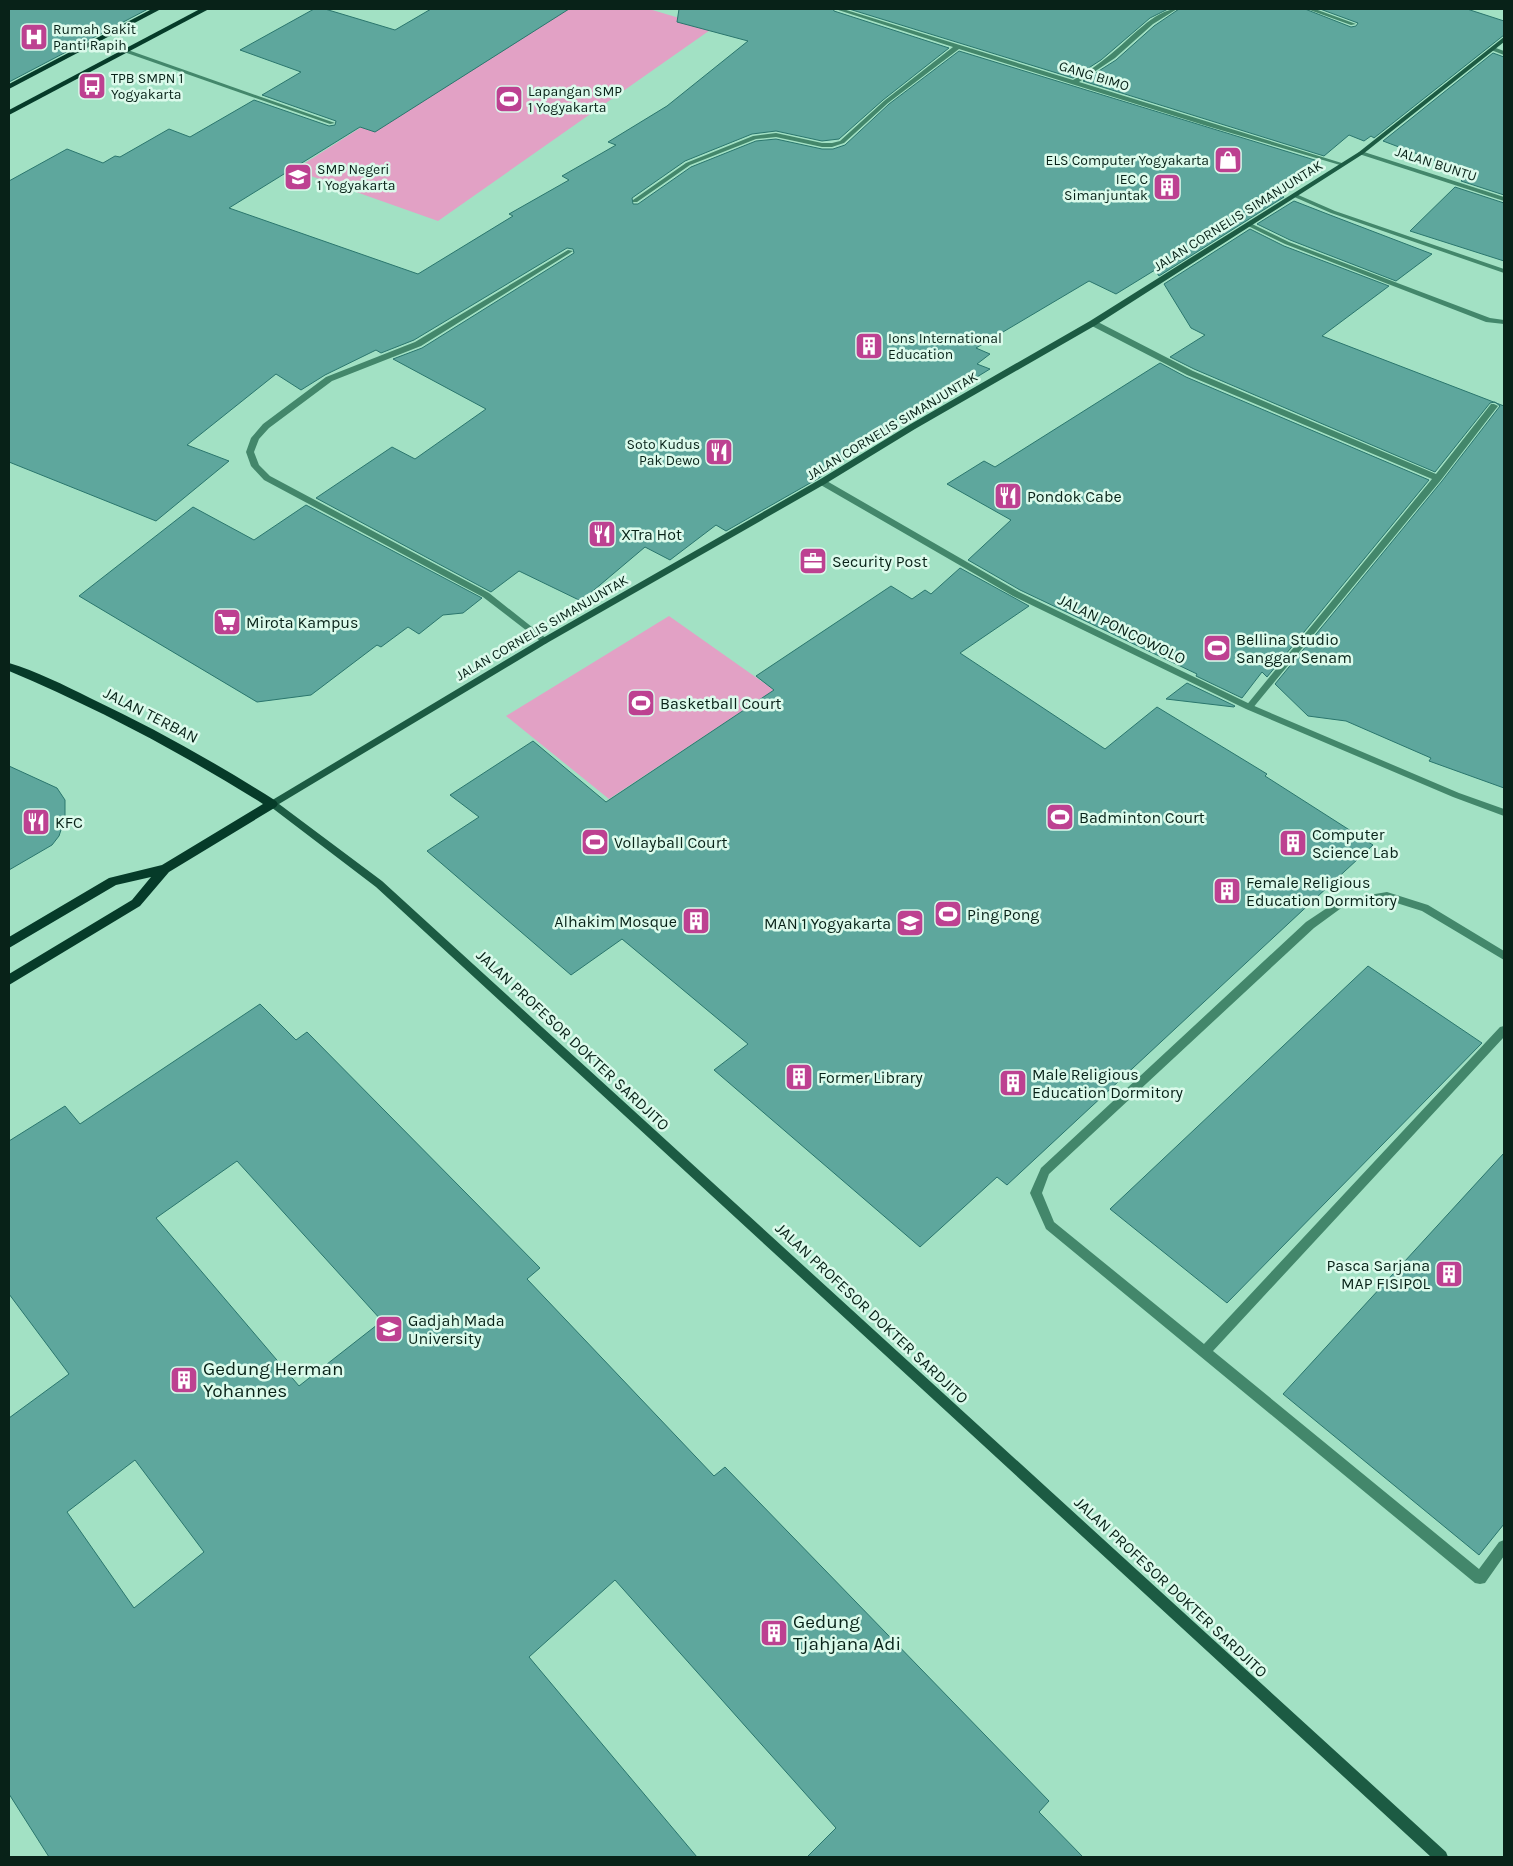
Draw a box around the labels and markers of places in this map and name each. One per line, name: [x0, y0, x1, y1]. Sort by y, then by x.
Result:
place label: Rumah Sakit Panti Rapih: [53, 21, 136, 54]
hospital icon: Rumah Sakit Panti Rapih: [19, 22, 49, 52]
place label: TPB SMPN 1 Yogyakarta: [111, 70, 183, 103]
bus stop icon: TPB SMPN 1 Yogyakarta: [77, 71, 107, 101]
place label: Lapangan SMP 1 Yogyakarta: [528, 83, 622, 116]
sports icon: Lapangan SMP 1 Yogyakarta: [494, 84, 524, 114]
shop icon: ELS Computer Yogyakarta: [1213, 145, 1243, 175]
place label: ELS Computer Yogyakarta: [1046, 152, 1209, 169]
place label: SMP Negeri 1 Yogyakarta: [317, 161, 395, 194]
school or university icon: SMP Negeri 1 Yogyakarta: [283, 162, 313, 192]
place label: IEC C Simanjuntak: [1064, 171, 1148, 204]
building icon: IEC C Simanjuntak: [1152, 172, 1182, 202]
place label: Ions International Education: [888, 330, 1002, 363]
building icon: Ions International Education: [854, 331, 884, 361]
place label: Soto Kudus Pak Dewo: [627, 436, 700, 469]
restaurant icon: Soto Kudus Pak Dewo: [704, 437, 734, 467]
restaurant icon: Pondok Cabe: [993, 481, 1023, 511]
place label: Pondok Cabe: [1027, 487, 1122, 506]
restaurant icon: XTra Hot: [587, 519, 617, 549]
place label: XTra Hot: [621, 525, 682, 544]
office icon: Security Post: [798, 546, 828, 576]
place label: Security Post: [832, 552, 928, 571]
supermarket icon: Mirota Kampus: [212, 607, 242, 637]
place label: Mirota Kampus: [246, 613, 358, 632]
place label: Bellina Studio Sanggar Senam: [1236, 630, 1352, 667]
sports icon: Bellina Studio Sanggar Senam: [1202, 633, 1232, 663]
sports icon: Basketball Court: [626, 688, 656, 718]
place label: Basketball Court: [660, 694, 782, 713]
sports icon: Badminton Court: [1045, 802, 1075, 832]
restaurant icon: KFC: [21, 807, 51, 837]
place label: Badminton Court: [1079, 808, 1205, 827]
place label: KFC: [55, 813, 83, 832]
place label: Computer Science Lab: [1312, 825, 1399, 862]
sports icon: Vollayball Court: [580, 827, 610, 857]
building icon: Computer Science Lab: [1278, 828, 1308, 858]
place label: Vollayball Court: [614, 833, 728, 852]
place label: Female Religious Education Dormitory: [1246, 873, 1398, 910]
building icon: Female Religious Education Dormitory: [1212, 876, 1242, 906]
sports icon: Ping Pong: [933, 899, 963, 929]
place label: Ping Pong: [967, 905, 1039, 924]
building icon: Alhakim Mosque: [681, 906, 711, 936]
school or university icon: MAN 1 Yogyakarta: [895, 908, 925, 938]
place label: Alhakim Mosque: [554, 912, 677, 931]
place label: MAN 1 Yogyakarta: [764, 914, 891, 933]
building icon: Former Library: [784, 1062, 814, 1092]
place label: Male Religious Education Dormitory: [1032, 1065, 1184, 1102]
place label: Former Library: [818, 1068, 923, 1087]
building icon: Male Religious Education Dormitory: [998, 1068, 1028, 1098]
place label: Pasca Sarjana MAP FISIPOL: [1327, 1256, 1431, 1293]
building icon: Pasca Sarjana MAP FISIPOL: [1434, 1259, 1464, 1289]
place label: Gadjah Mada University: [408, 1311, 505, 1348]
school or university icon: Gadjah Mada University: [374, 1314, 404, 1344]
place label: Gedung Herman Yohannes: [203, 1358, 344, 1402]
building icon: Gedung Herman Yohannes: [169, 1365, 199, 1395]
place label: Gedung Tjahjana Adi: [793, 1611, 901, 1655]
building icon: Gedung Tjahjana Adi: [759, 1618, 789, 1648]

